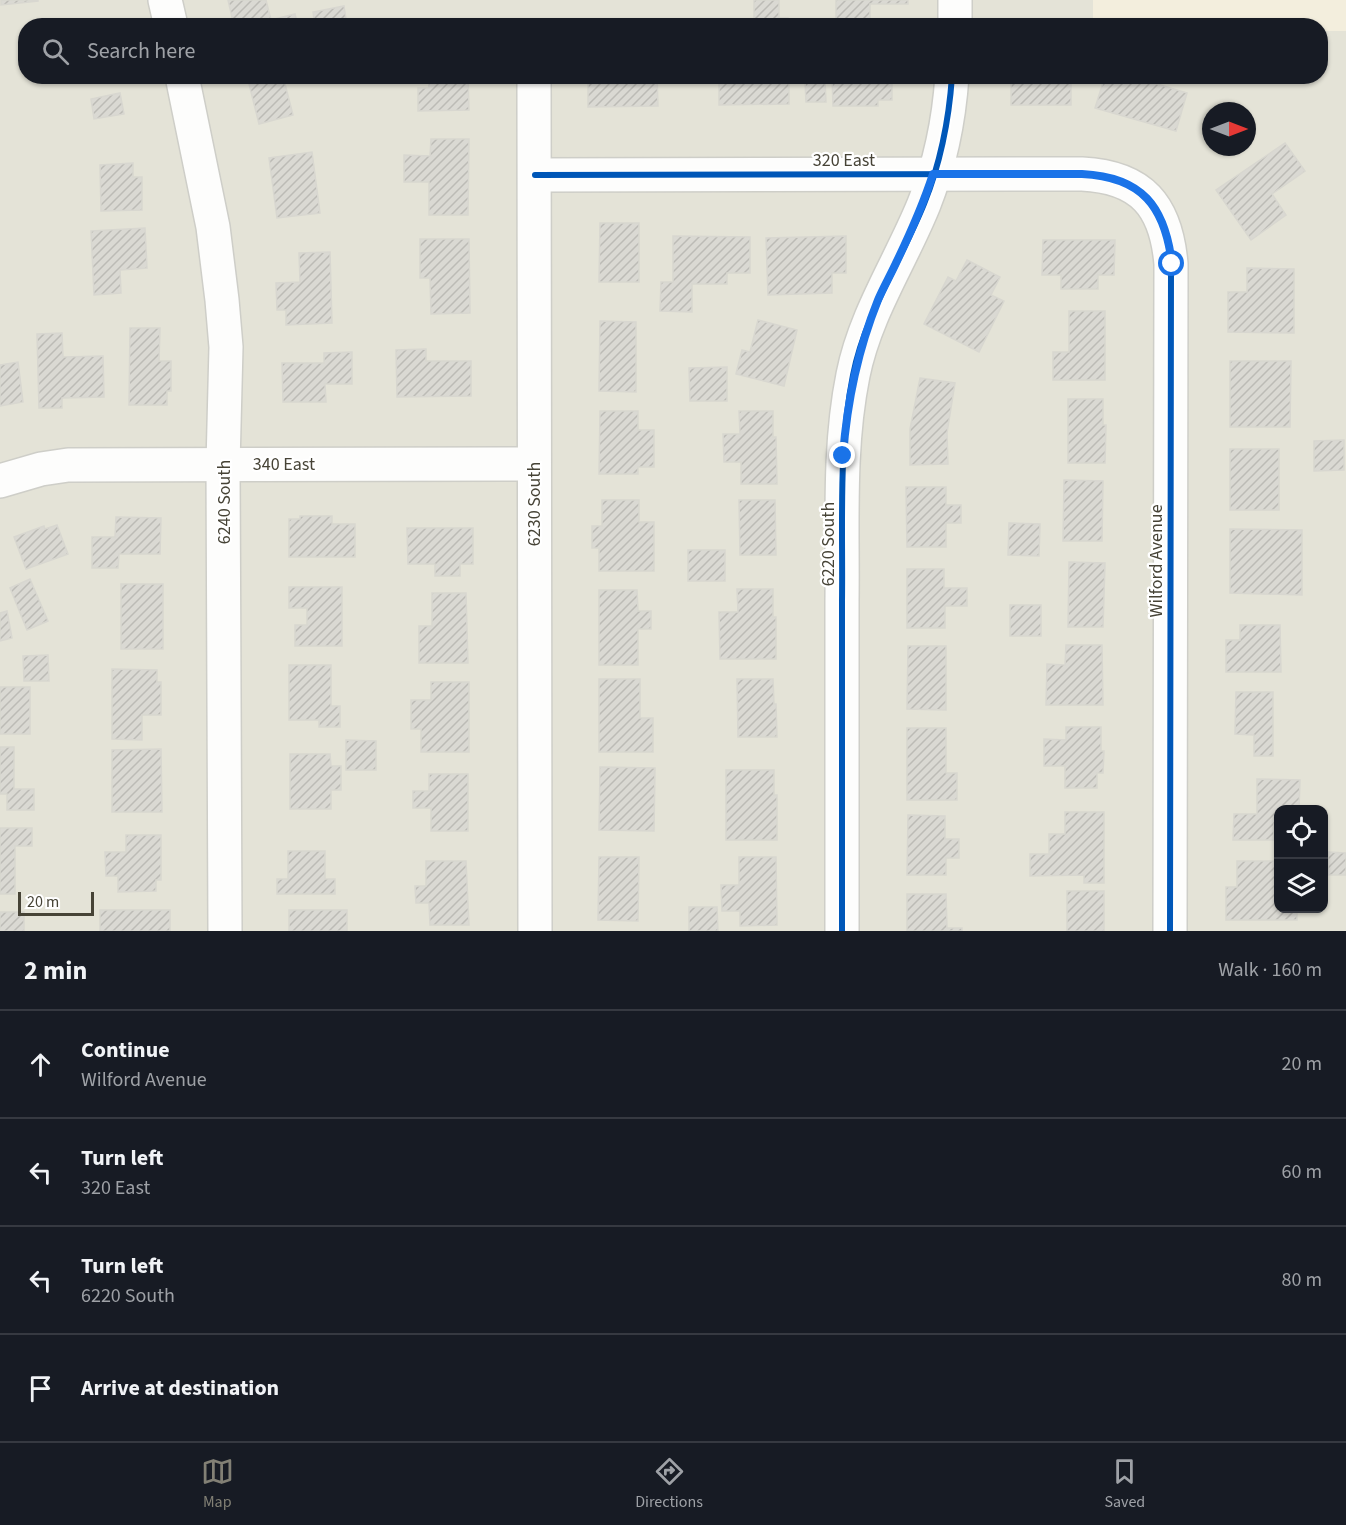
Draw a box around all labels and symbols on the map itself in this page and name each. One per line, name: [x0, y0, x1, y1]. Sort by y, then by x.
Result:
north arrow: [1202, 102, 1256, 156]
street label: 320 East: [813, 148, 875, 173]
route start: [1158, 250, 1184, 276]
route end: [829, 442, 855, 468]
street label: 340 East: [253, 452, 315, 477]
street label: 6240 South: [212, 460, 237, 544]
street label: 6230 South: [522, 462, 547, 546]
street label: 6220 South: [816, 502, 841, 586]
street label: Wilford Avenue: [1144, 504, 1169, 618]
scale bar: [18, 889, 94, 916]

